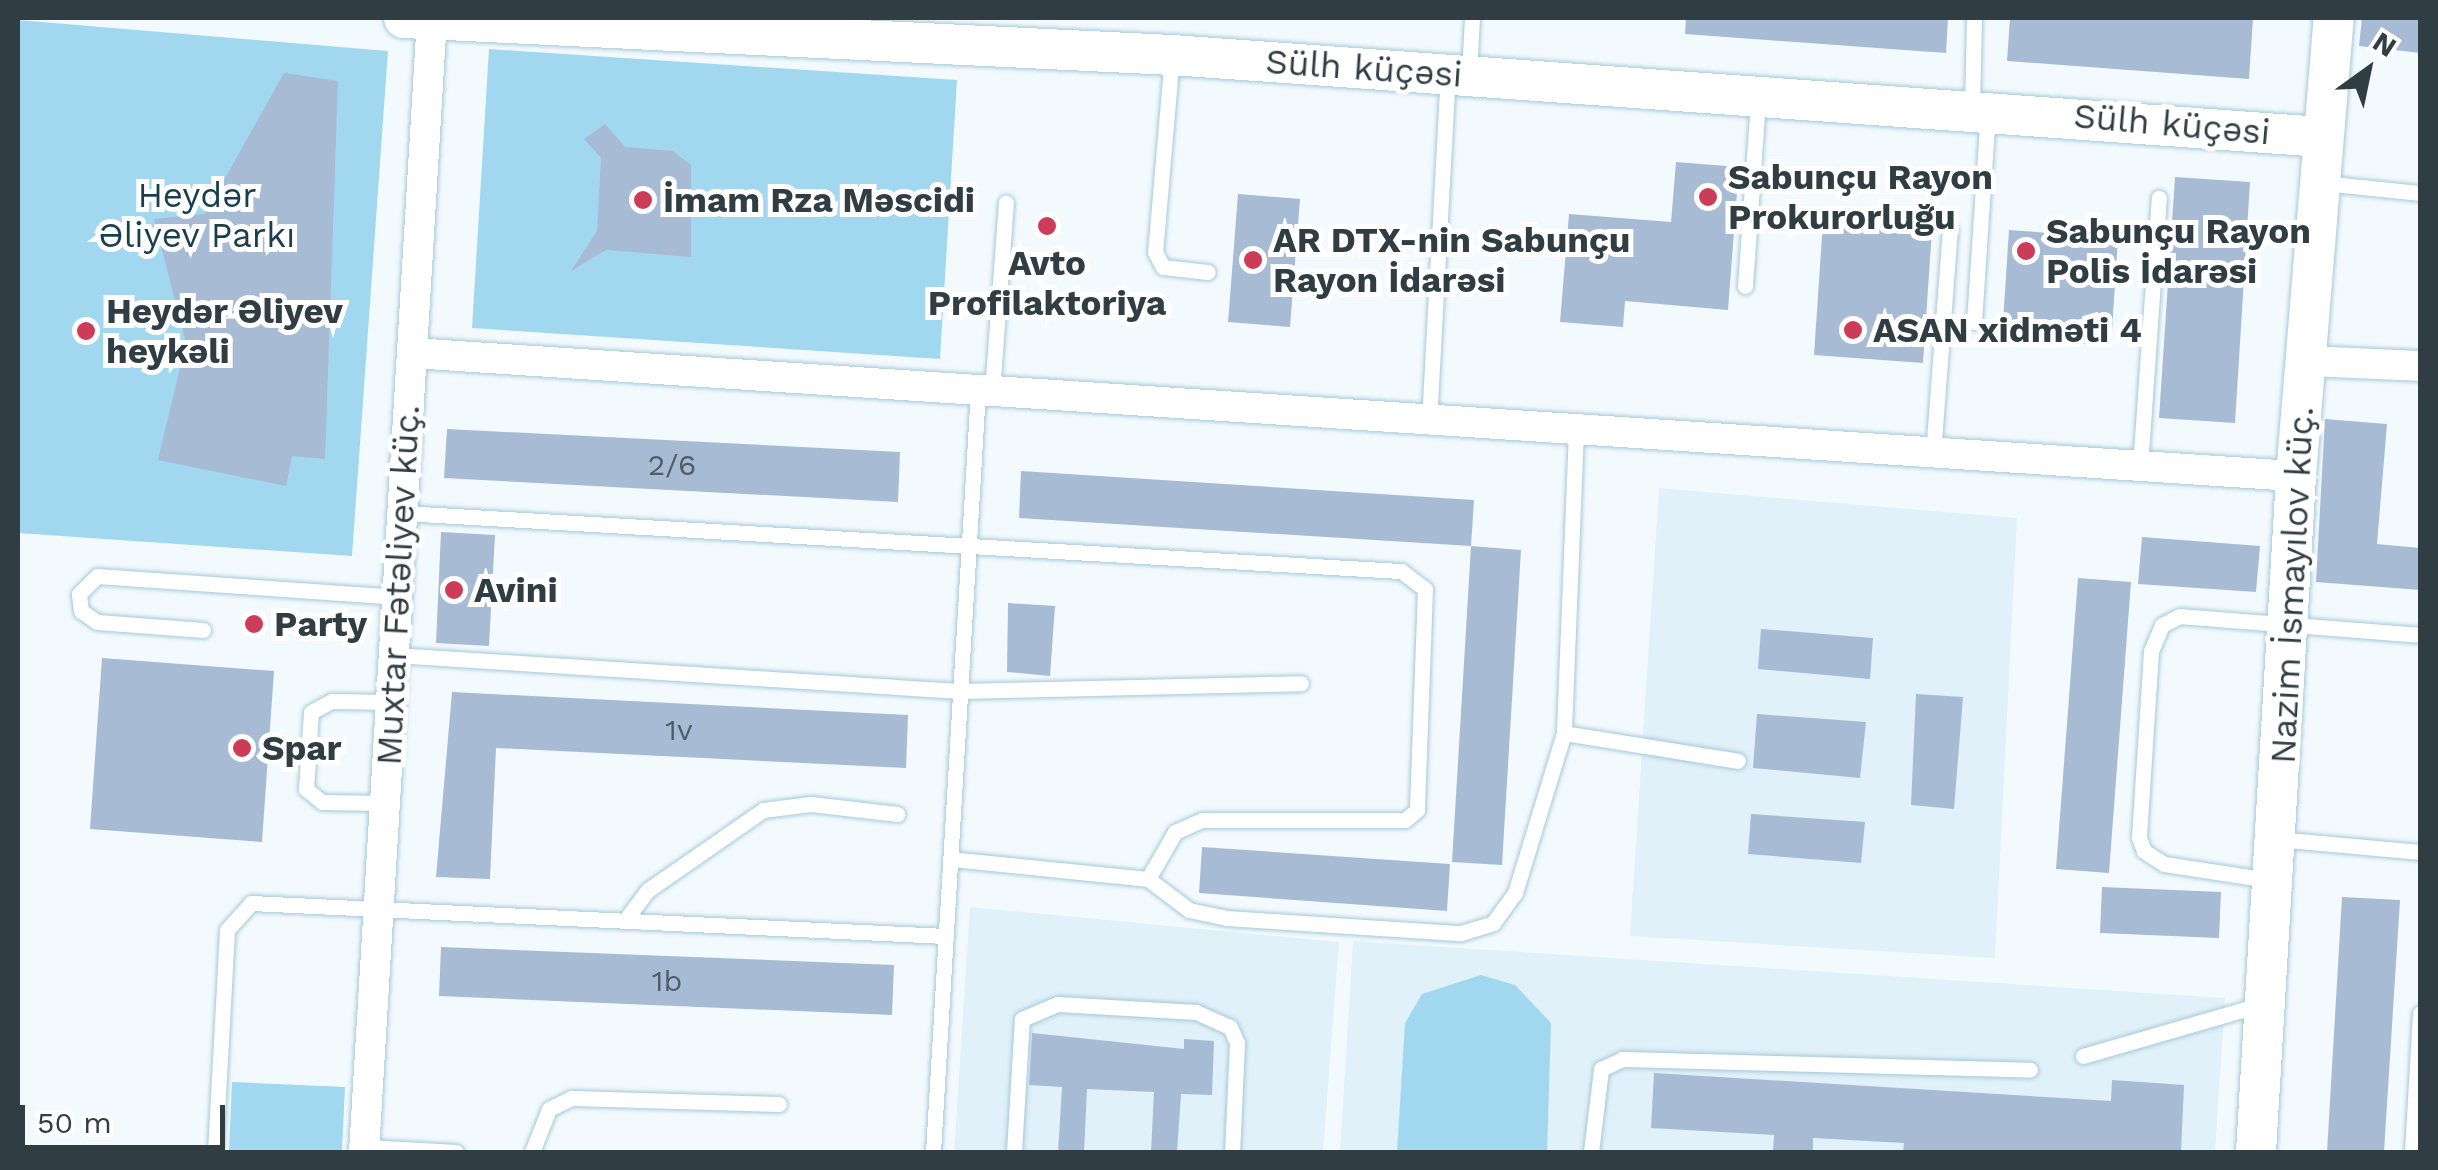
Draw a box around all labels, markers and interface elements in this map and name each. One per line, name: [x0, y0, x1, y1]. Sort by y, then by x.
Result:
north arrow: [2318, 20, 2418, 120]
text: N: [2367, 25, 2402, 64]
street label: Sülh küçəsi: [1264, 40, 1464, 96]
street label: Sülh küçəsi: [2072, 94, 2272, 154]
place label: Sabunçu Rayon Prokurorluğu: [1728, 156, 1993, 238]
park label: Heydər Əliyev Parkı: [98, 174, 296, 256]
place label: İmam Rza Məscidi: [663, 179, 975, 221]
marker: Sabunçu Rayon Prokurorluğu: [1697, 186, 1719, 208]
marker: İmam Rza Məscidi: [632, 189, 654, 211]
place label: Sabunçu Rayon Polis İdarəsi: [2046, 210, 2311, 292]
marker: Avto Profilaktoriya: [1036, 215, 1058, 237]
place label: AR DTX-nin Sabunçu Rayon İdarəsi: [1273, 219, 1631, 301]
marker: Sabunçu Rayon Polis İdarəsi: [2015, 240, 2037, 262]
place label: Avto Profilaktoriya: [928, 242, 1166, 324]
marker: AR DTX-nin Sabunçu Rayon İdarəsi: [1242, 249, 1264, 271]
place label: Heydər Əliyev heykəli: [106, 290, 343, 372]
place label: ASAN xidməti 4: [1873, 309, 2143, 351]
marker: ASAN xidməti 4: [1842, 319, 1864, 341]
marker: Heydər Əliyev heykəli: [75, 320, 97, 342]
street label: Muxtar Fətəliyev küç.: [368, 403, 428, 767]
street label: Nazim İsmayılov küç.: [2262, 405, 2322, 765]
house number: 2/6: [648, 447, 696, 483]
place label: Avini: [474, 569, 558, 611]
marker: Avini: [443, 579, 465, 601]
place label: Party: [274, 603, 367, 645]
marker: Party: [243, 613, 265, 635]
house number: 1v: [665, 712, 693, 748]
place label: Spar: [262, 727, 342, 769]
marker: Spar: [231, 737, 253, 759]
house number: 1b: [652, 963, 682, 999]
scale bar: [25, 1085, 230, 1147]
text: 50 m: [37, 1105, 112, 1140]

